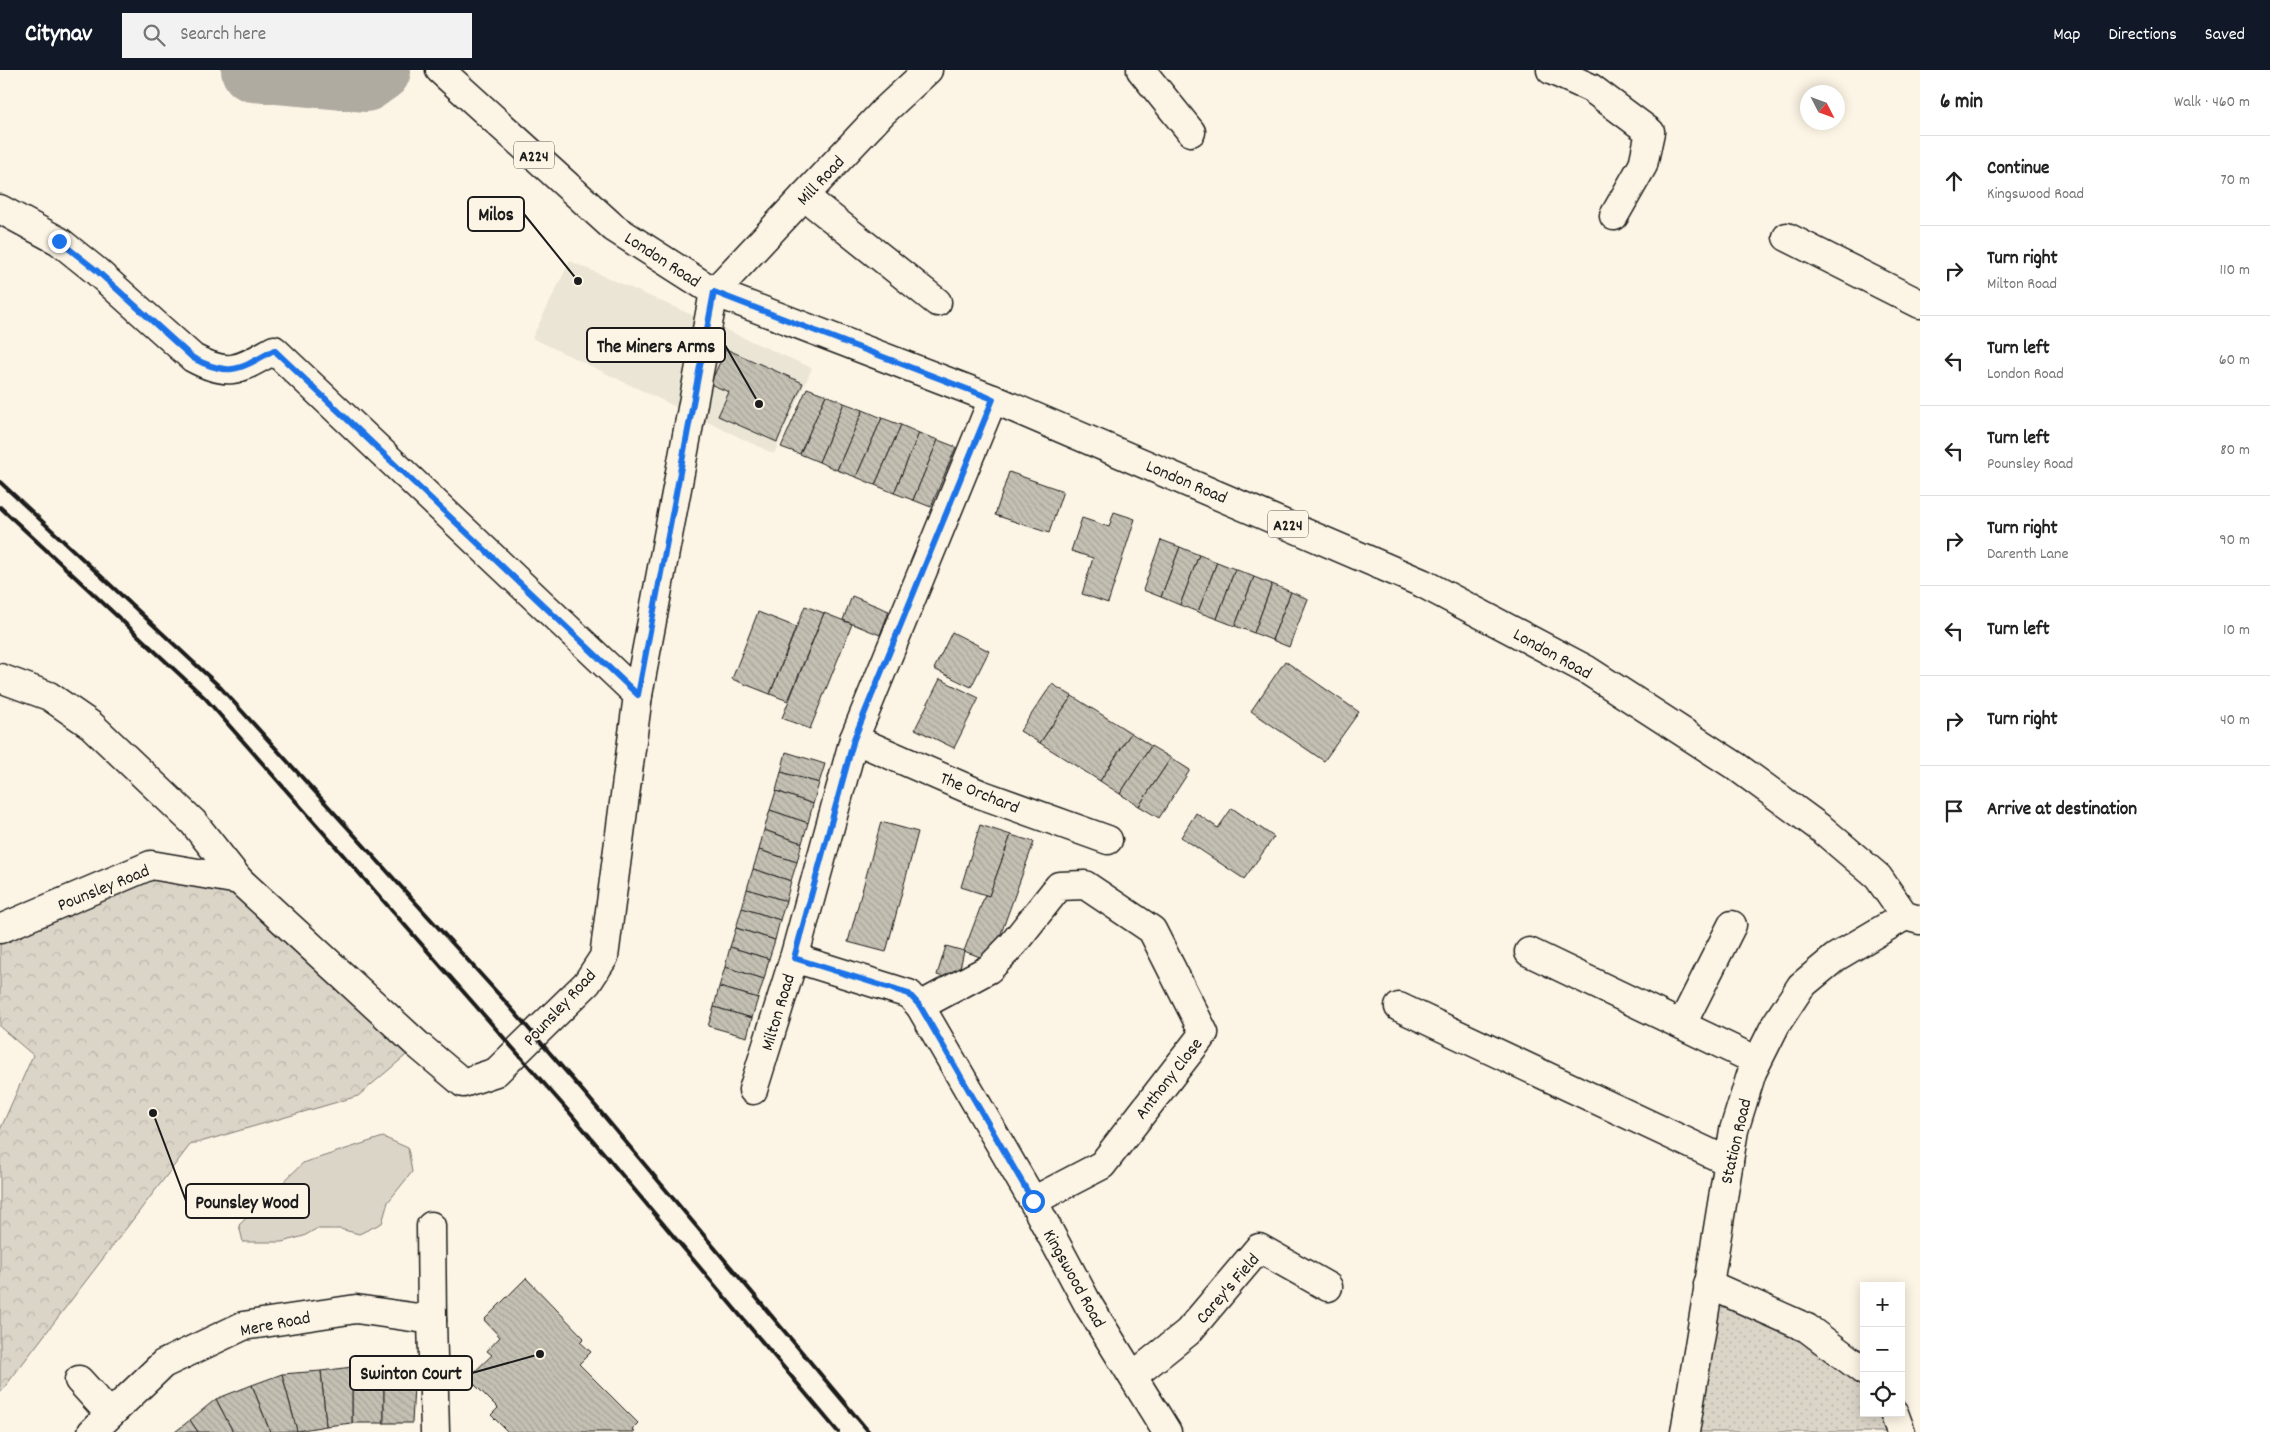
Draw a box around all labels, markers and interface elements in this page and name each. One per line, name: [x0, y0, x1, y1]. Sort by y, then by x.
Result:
search box: [122, 13, 472, 58]
text: Citynav: [25, 18, 92, 52]
icon: search: [140, 21, 168, 49]
text: Search here: [180, 22, 266, 49]
text: Map: [2053, 23, 2080, 48]
text: Directions: [2108, 23, 2177, 48]
text: Saved: [2205, 23, 2245, 48]
north arrow: [1800, 85, 1845, 130]
text: 6 min: [1940, 88, 1983, 118]
text: Walk · 460 m: [2174, 91, 2250, 114]
road number: A224: [514, 142, 554, 168]
street label: Mill Road: [792, 151, 851, 212]
text: Continue: [1987, 156, 2049, 183]
icon: ahead: [1940, 167, 1968, 195]
text: 70 m: [2220, 169, 2250, 192]
text: Kingswood Road: [1987, 183, 2084, 206]
callout: Milos: [468, 197, 524, 231]
text: Milos: [478, 203, 514, 230]
street label: London Road: [619, 227, 705, 295]
route end: [48, 230, 71, 253]
text: Turn right: [1987, 246, 2058, 273]
icon: right: [1940, 257, 1968, 285]
text: 110 m: [2220, 259, 2250, 282]
text: Milton Road: [1987, 273, 2057, 296]
callout: The Miners Arms: [587, 328, 725, 362]
text: The Miners Arms: [597, 335, 715, 362]
text: Turn left: [1987, 336, 2050, 363]
icon: left: [1940, 347, 1968, 375]
text: 60 m: [2219, 349, 2250, 372]
text: London Road: [1987, 363, 2064, 386]
text: Turn left: [1987, 426, 2050, 453]
icon: left: [1940, 437, 1968, 465]
text: 80 m: [2220, 439, 2250, 462]
text: Pounsley Road: [1987, 453, 2073, 476]
street label: London Road: [1141, 455, 1231, 512]
road number: A224: [1268, 510, 1308, 538]
text: Turn right: [1987, 516, 2058, 543]
icon: right: [1940, 527, 1968, 555]
text: 90 m: [2219, 529, 2250, 552]
text: Darenth Lane: [1987, 543, 2069, 566]
icon: left: [1940, 617, 1968, 645]
text: Turn left: [1987, 617, 2050, 644]
text: 10 m: [2223, 619, 2250, 642]
street label: London Road: [1508, 623, 1596, 687]
icon: right: [1940, 707, 1968, 735]
text: Turn right: [1987, 707, 2058, 734]
text: 40 m: [2220, 709, 2250, 732]
street label: The Orchard: [936, 767, 1022, 822]
icon: arrive: [1940, 797, 1968, 825]
text: Arrive at destination: [1987, 797, 2137, 824]
street label: Pounsley Road: [54, 860, 154, 919]
street label: Pounsley Road: [519, 965, 603, 1053]
street label: Milton Road: [756, 971, 803, 1054]
street label: Anthony Close: [1130, 1033, 1210, 1126]
street label: Station Road: [1715, 1096, 1759, 1187]
callout: Pounsley Wood: [186, 1184, 309, 1218]
route start: [1022, 1190, 1045, 1213]
text: Pounsley Wood: [195, 1191, 299, 1218]
street label: Kingswood Road: [1035, 1225, 1110, 1333]
street label: Carey's Field: [1191, 1249, 1267, 1330]
map controls: [1860, 1282, 1905, 1417]
button: +: [1860, 1282, 1905, 1327]
street label: Mere Road: [238, 1306, 313, 1344]
button: −: [1860, 1327, 1905, 1372]
callout: Swinton Court: [350, 1356, 472, 1390]
text: Swinton Court: [360, 1362, 462, 1389]
button: locate: [1860, 1372, 1905, 1417]

